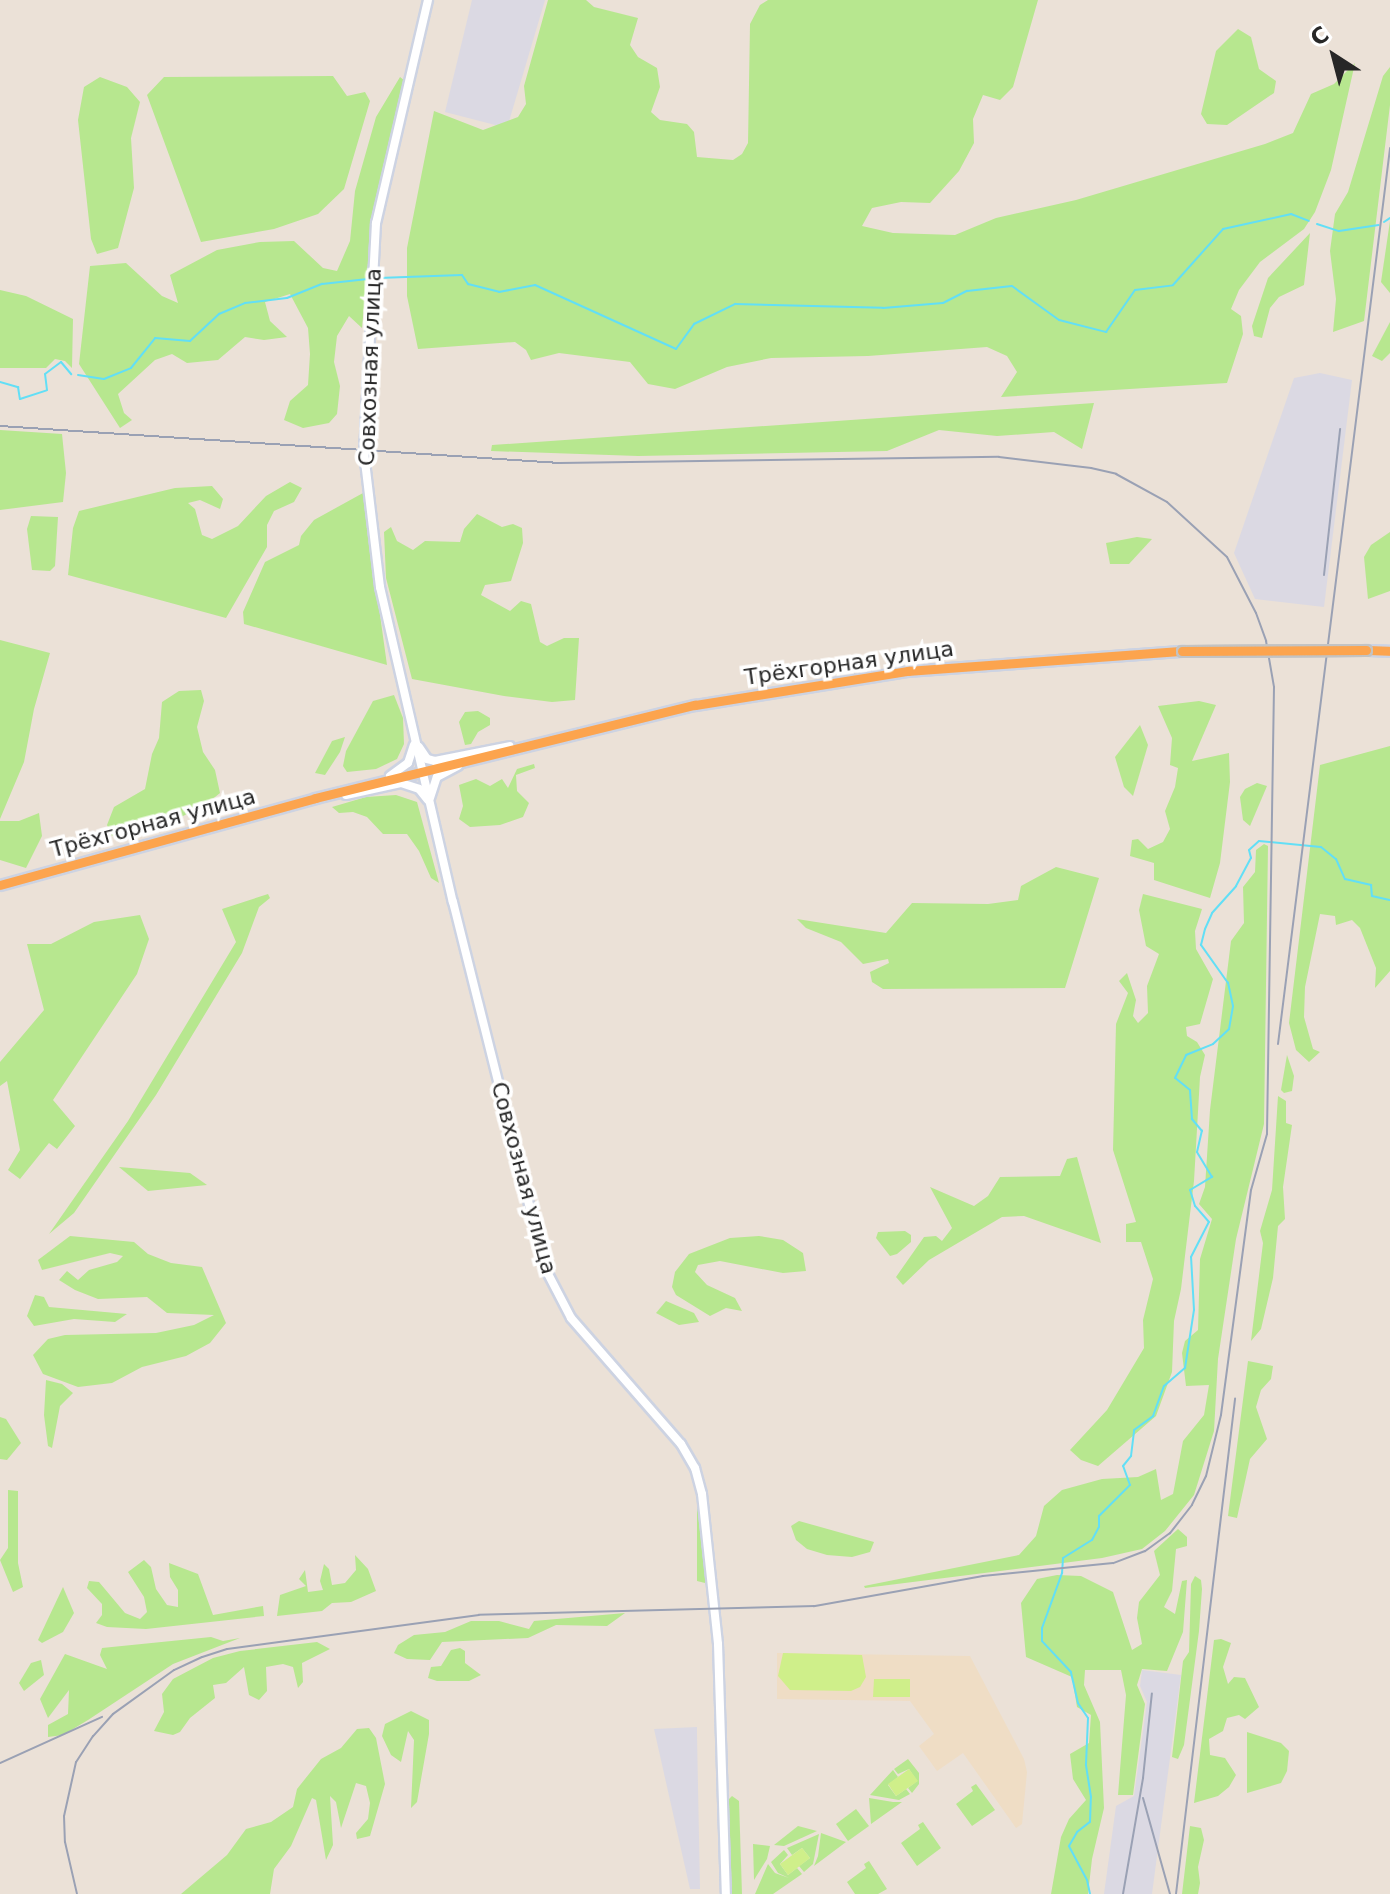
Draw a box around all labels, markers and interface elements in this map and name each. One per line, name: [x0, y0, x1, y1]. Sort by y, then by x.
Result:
north arrow: [1294, 16, 1374, 96]
text: С: [1306, 21, 1333, 51]
street label: Совхозная улица: [353, 268, 387, 466]
street label: Трёхгорная улица: [743, 635, 955, 691]
street label: Трёхгорная улица: [48, 783, 258, 863]
street label: Совхозная улица: [486, 1079, 562, 1277]

